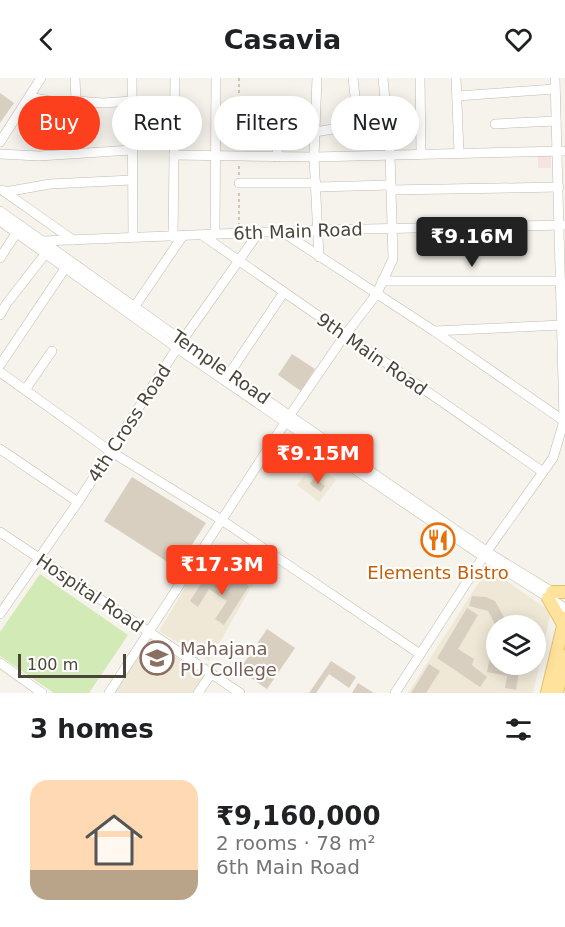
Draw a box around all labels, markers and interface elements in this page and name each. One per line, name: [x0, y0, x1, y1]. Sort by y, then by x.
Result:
icon: back: [30, 23, 63, 56]
icon: heart: [502, 23, 535, 56]
text: Casavia: [224, 24, 341, 55]
chip: Buy: [18, 96, 100, 150]
chip: Rent: [112, 96, 202, 150]
chip: Filters: [214, 96, 319, 150]
chip: New: [331, 96, 419, 150]
pin: ₹9.16M: [423, 217, 521, 268]
street label: 6th Main Road: [233, 218, 363, 244]
text: ₹9.16M: [430, 224, 514, 248]
street label: 9th Main Road: [313, 308, 431, 400]
street label: Temple Road: [167, 325, 274, 409]
street label: 4th Cross Road: [83, 360, 175, 486]
pin: ₹9.15M: [269, 434, 367, 485]
text: ₹9.15M: [276, 441, 360, 465]
restaurant icon: Elements Bistro: [420, 522, 456, 558]
pin: ₹17.3M: [173, 545, 271, 596]
street label: Hospital Road: [33, 550, 147, 636]
text: ₹17.3M: [180, 552, 264, 576]
place label: Elements Bistro: [367, 562, 509, 583]
map controls: [486, 615, 546, 675]
button: layers: [486, 615, 546, 675]
place label: Mahajana PU College: [180, 638, 277, 680]
school or university icon: Mahajana PU College: [139, 640, 175, 676]
scale bar: [18, 651, 126, 678]
text: 100 m: [27, 655, 78, 674]
icon: filters: [502, 713, 535, 746]
text: 3 homes: [30, 714, 154, 744]
text: ₹9,160,000: [216, 801, 380, 831]
icon: home: [78, 804, 150, 876]
text: 2 rooms · 78 m²: [216, 831, 376, 855]
text: 6th Main Road: [216, 855, 360, 879]

